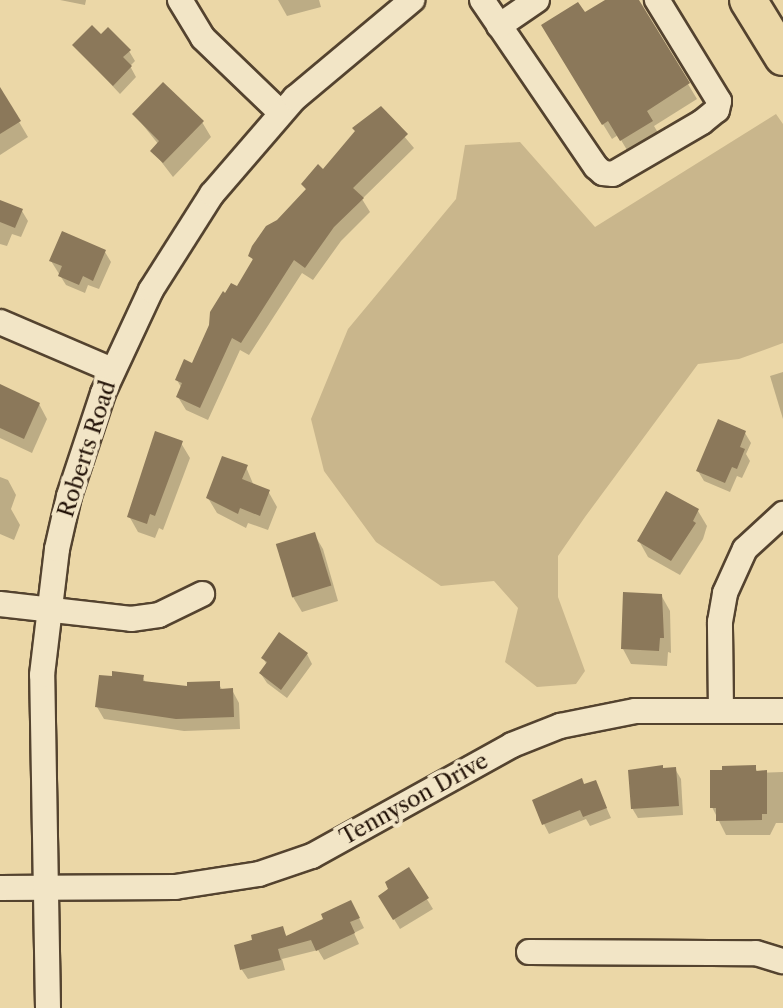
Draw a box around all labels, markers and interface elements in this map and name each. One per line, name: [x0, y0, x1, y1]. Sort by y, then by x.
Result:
street label: Roberts Road: [53, 377, 121, 521]
street label: Tennyson Drive: [335, 747, 493, 851]

